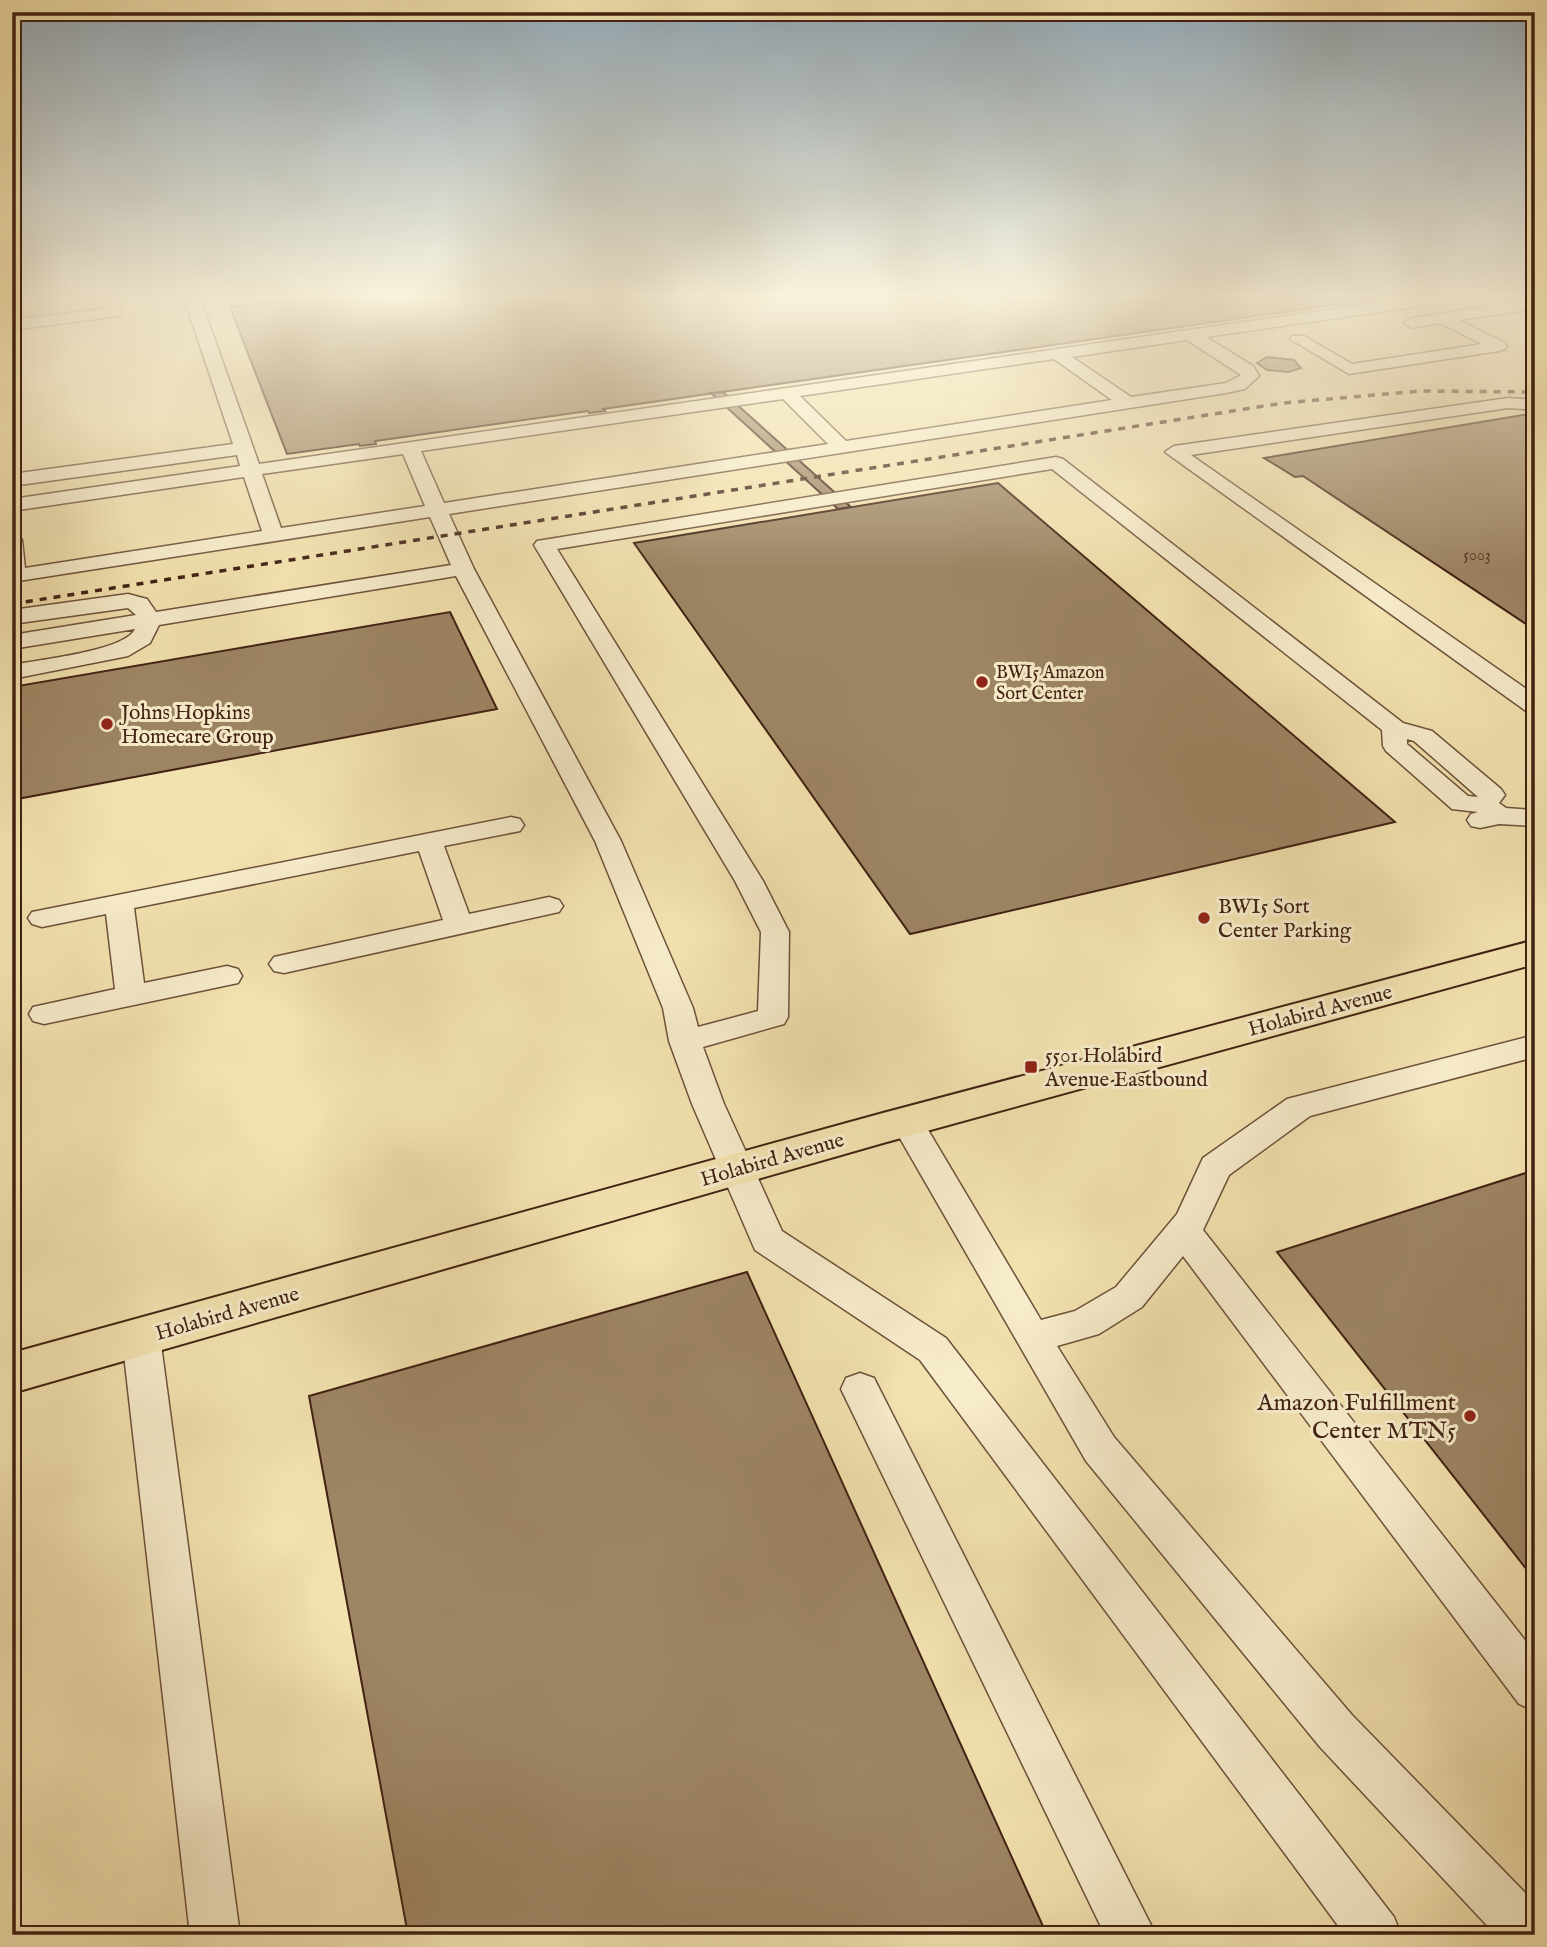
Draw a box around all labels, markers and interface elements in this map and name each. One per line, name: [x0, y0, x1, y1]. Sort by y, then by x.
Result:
house number: 5003: [1463, 546, 1491, 566]
place label: BWI5 Amazon Sort Center: [996, 662, 1105, 706]
marker: BWI5 Amazon Sort Center: [974, 674, 990, 690]
place label: Johns Hopkins Homecare Group: [119, 700, 274, 751]
marker: Johns Hopkins Homecare Group: [99, 716, 115, 732]
place label: BWI5 Sort Center Parking: [1218, 894, 1352, 945]
marker: BWI5 Sort Center Parking: [1196, 910, 1212, 926]
street label: Holabird Avenue: [1245, 979, 1396, 1044]
place label: 5501 Holabird Avenue Eastbound: [1044, 1043, 1209, 1094]
marker: 5501 Holabird Avenue Eastbound: [1023, 1059, 1039, 1075]
street label: Holabird Avenue: [697, 1127, 848, 1194]
street label: Holabird Avenue: [152, 1281, 303, 1348]
place label: Amazon Fulfillment Center MTN5: [1256, 1388, 1456, 1447]
marker: Amazon Fulfillment Center MTN5: [1462, 1408, 1478, 1424]

